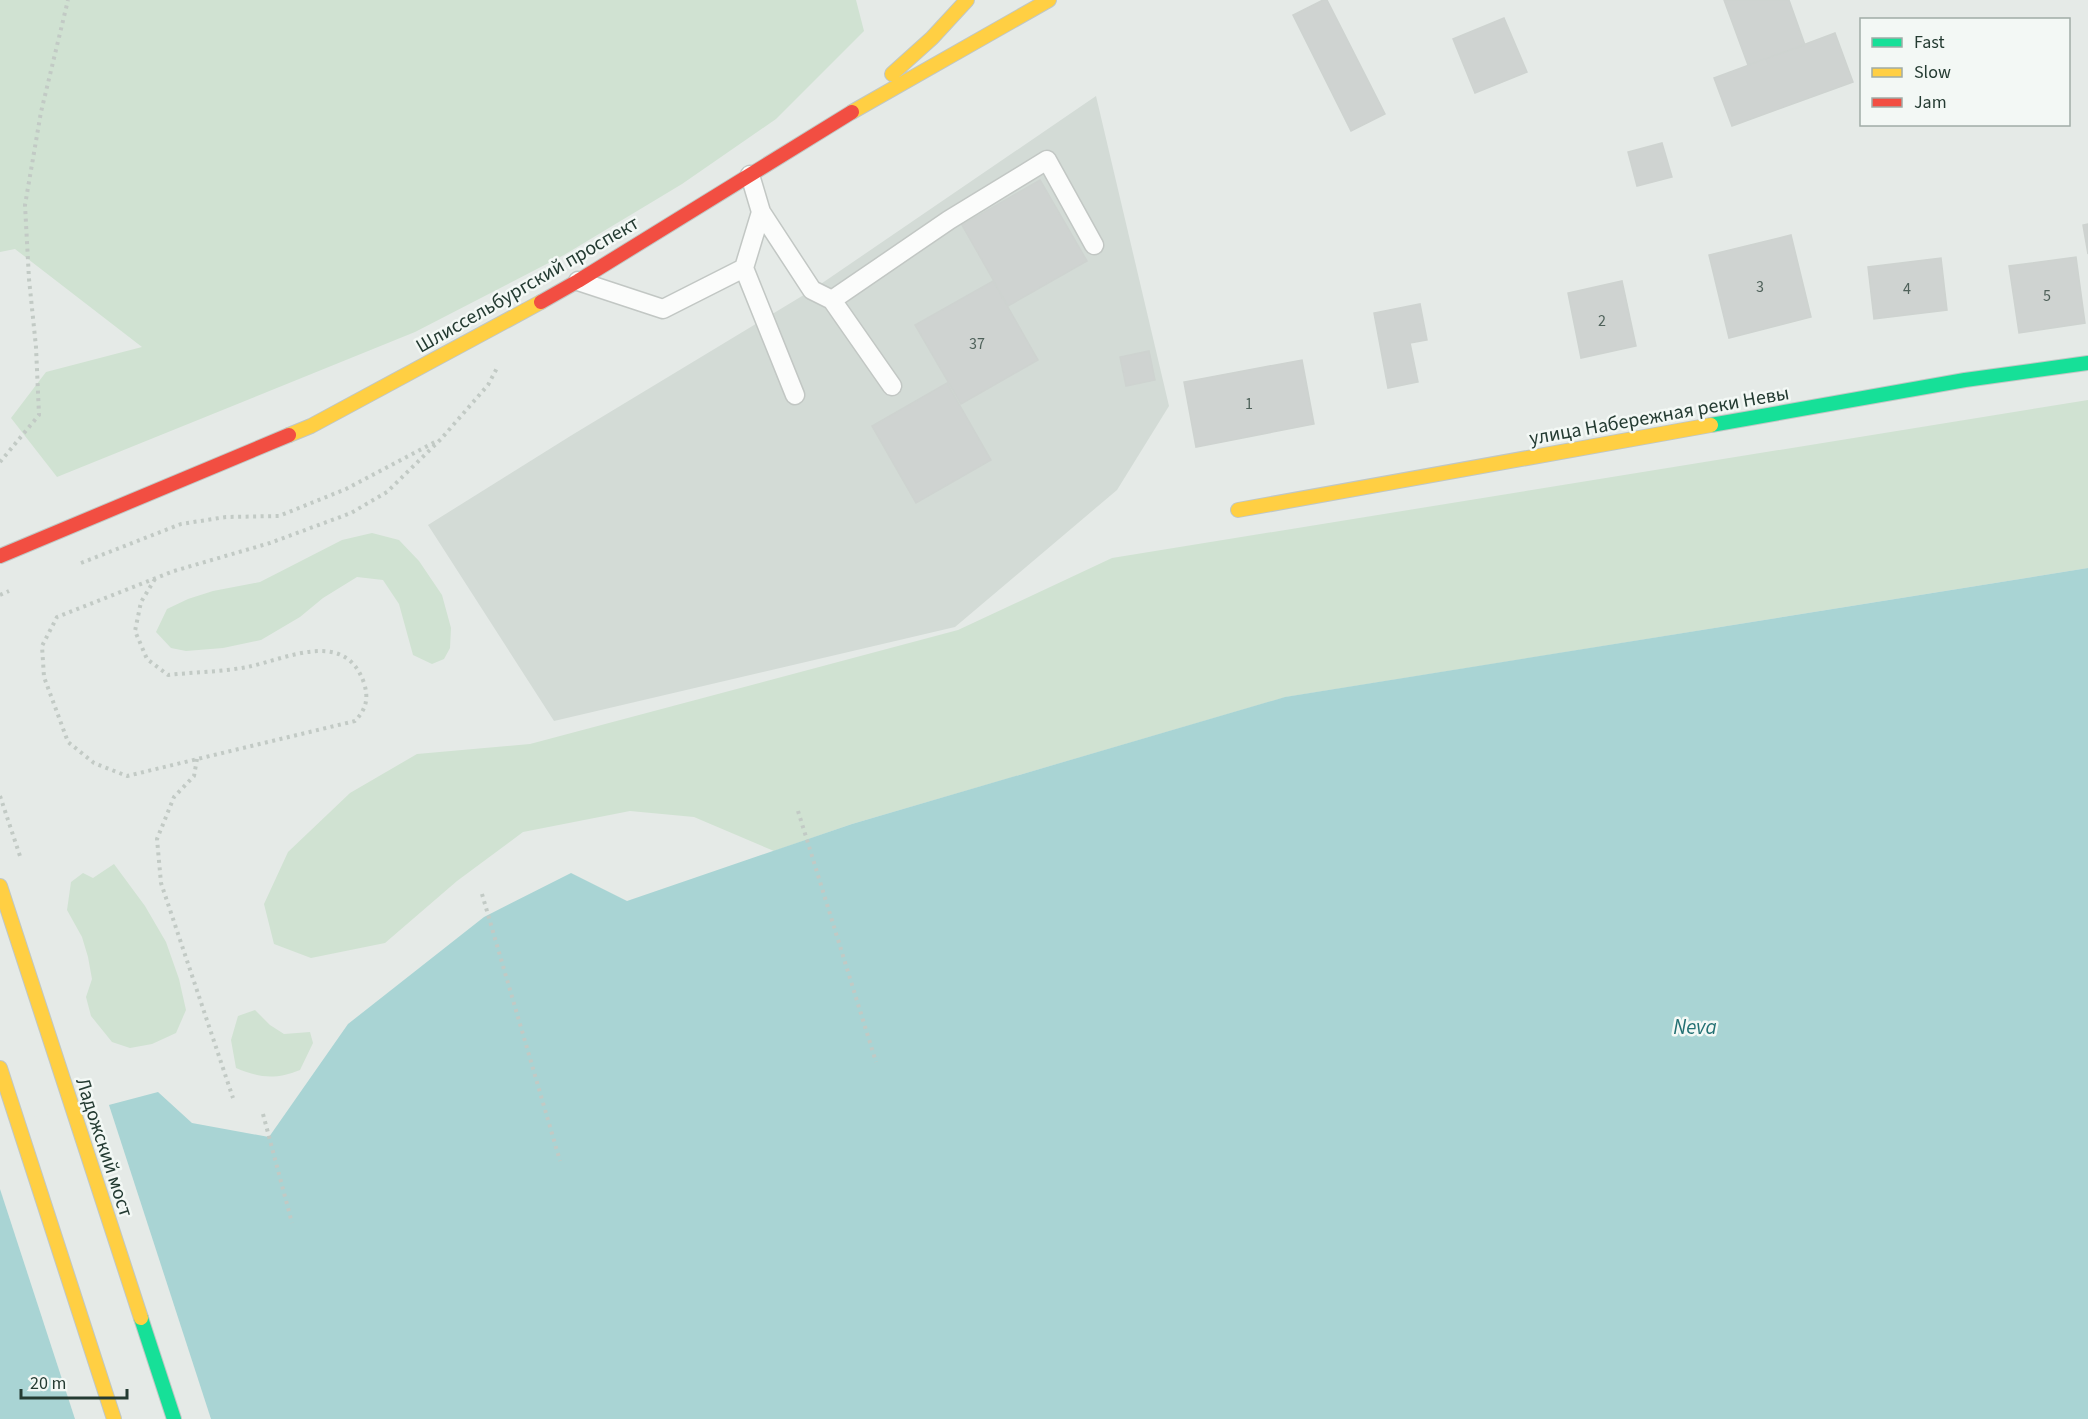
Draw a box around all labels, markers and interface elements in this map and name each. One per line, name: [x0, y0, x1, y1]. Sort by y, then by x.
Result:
legend: [1860, 18, 2070, 126]
text: Fast: [1914, 30, 1945, 55]
text: Slow: [1914, 60, 1951, 85]
text: Jam: [1914, 90, 1947, 115]
street label: Шлиссельбургский проспект: [411, 209, 644, 360]
house number: 3: [1756, 276, 1764, 298]
house number: 4: [1903, 278, 1911, 300]
house number: 5: [2043, 285, 2051, 307]
house number: 2: [1598, 310, 1606, 332]
house number: 37: [969, 333, 985, 355]
street label: улица Набережная реки Невы: [1527, 379, 1791, 453]
house number: 1: [1245, 393, 1253, 415]
water label: Neva: [1673, 1012, 1717, 1042]
street label: Ладожский мост: [68, 1074, 140, 1221]
scale bar: [21, 1362, 128, 1400]
text: 20 m: [30, 1371, 66, 1396]

